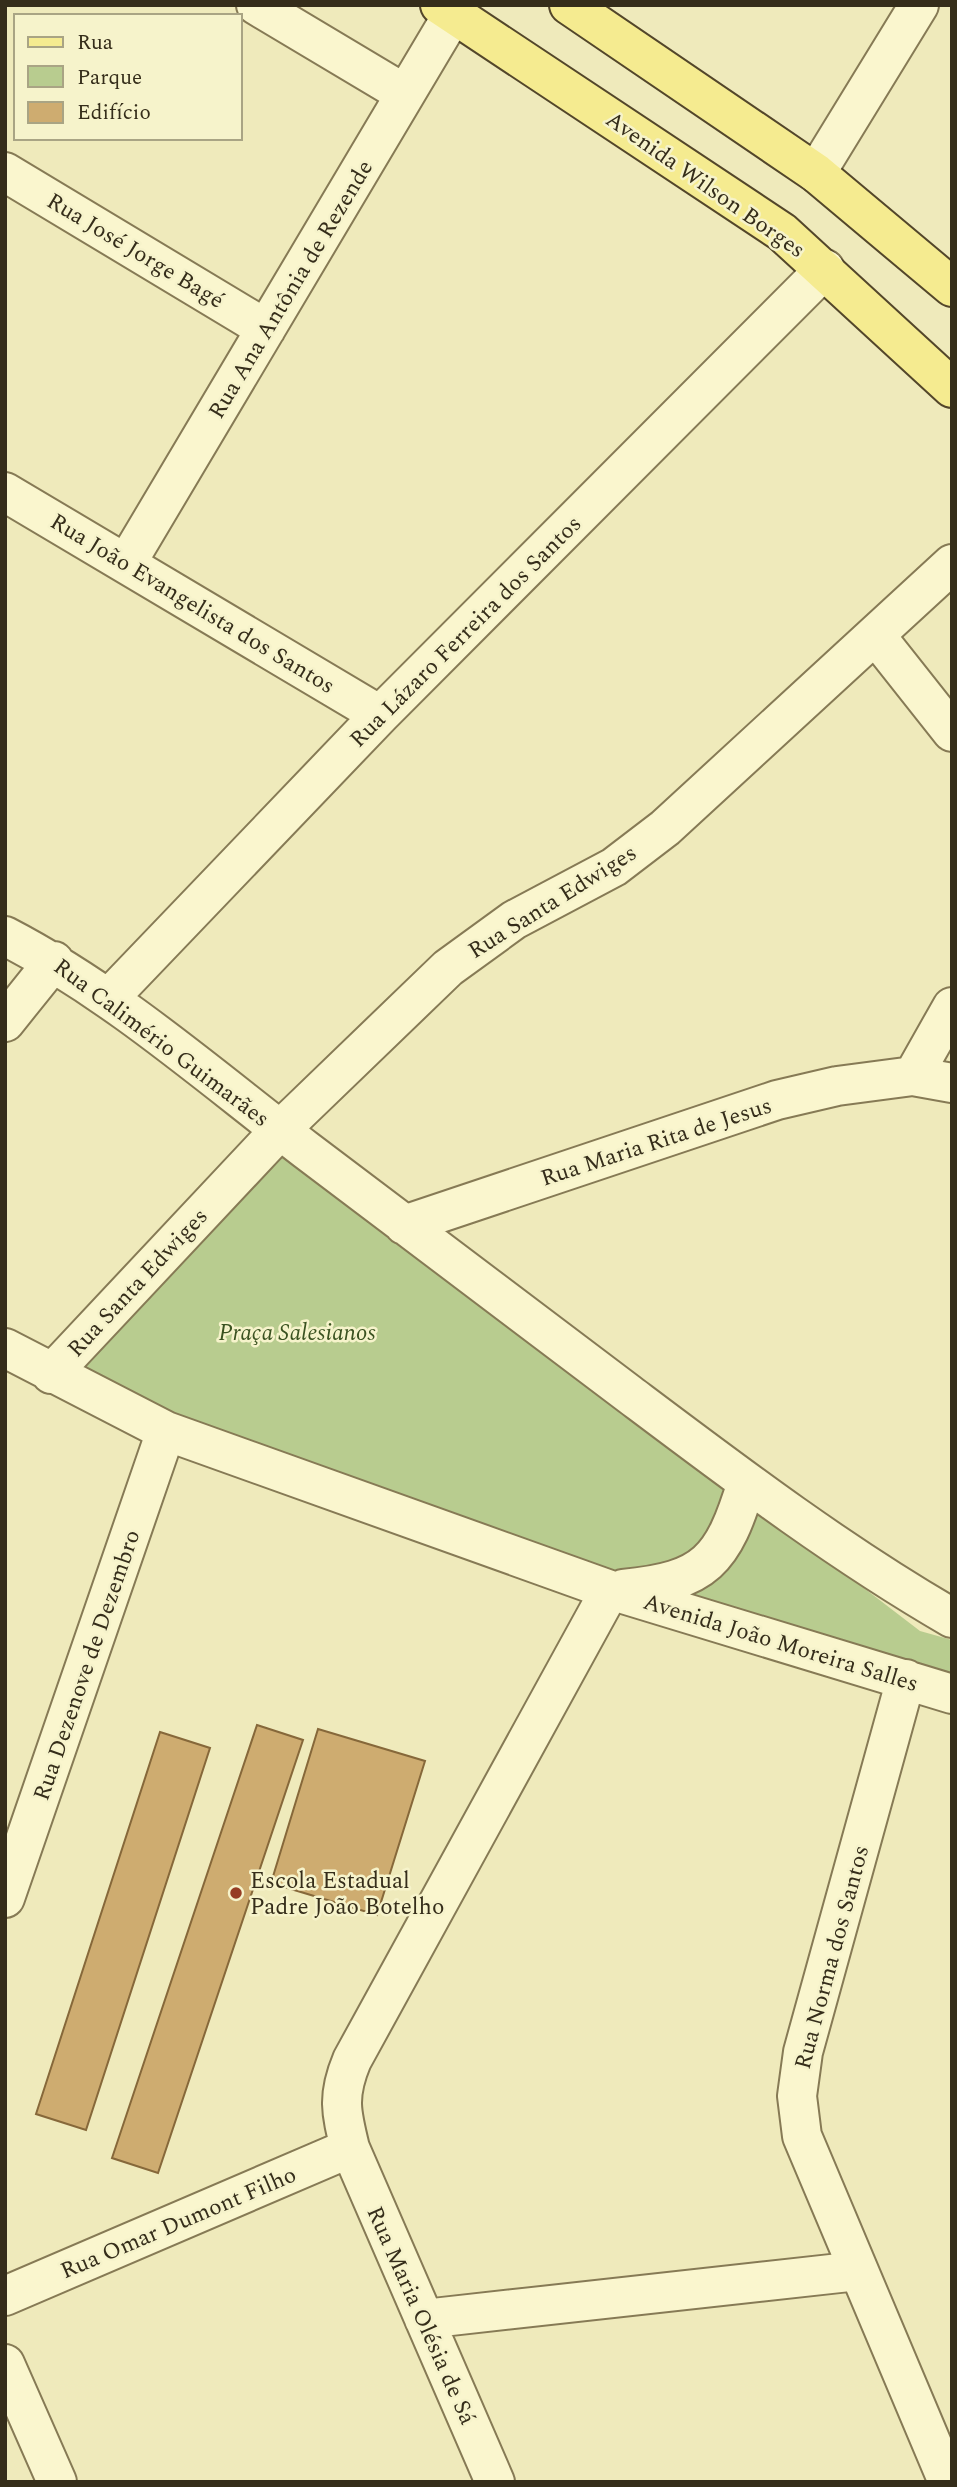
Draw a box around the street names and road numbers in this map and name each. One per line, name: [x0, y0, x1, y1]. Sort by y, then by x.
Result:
street label: Avenida Wilson Borges: [598, 103, 812, 268]
street label: Rua Ana Antônia de Rezende: [200, 154, 383, 426]
street label: Rua José Jorge Bagé: [40, 184, 231, 318]
street label: Rua João Evangelista dos Santos: [43, 505, 341, 704]
street label: Rua Lázaro Ferreira dos Santos: [342, 508, 590, 756]
street label: Rua Santa Edwiges: [462, 836, 644, 968]
street label: Rua Calimério Guimarães: [46, 950, 277, 1136]
street label: Rua Maria Rita de Jesus: [536, 1088, 777, 1196]
street label: Rua Santa Edwiges: [59, 1200, 217, 1366]
street label: Rua Dezenove de Dezembro: [25, 1525, 150, 1806]
street label: Avenida João Moreira Salles: [639, 1585, 922, 1702]
street label: Rua Norma dos Santos: [786, 1842, 879, 2073]
street label: Rua Omar Dumont Filho: [55, 2158, 302, 2289]
street label: Rua Maria Olésia de Sá: [357, 2201, 485, 2431]

